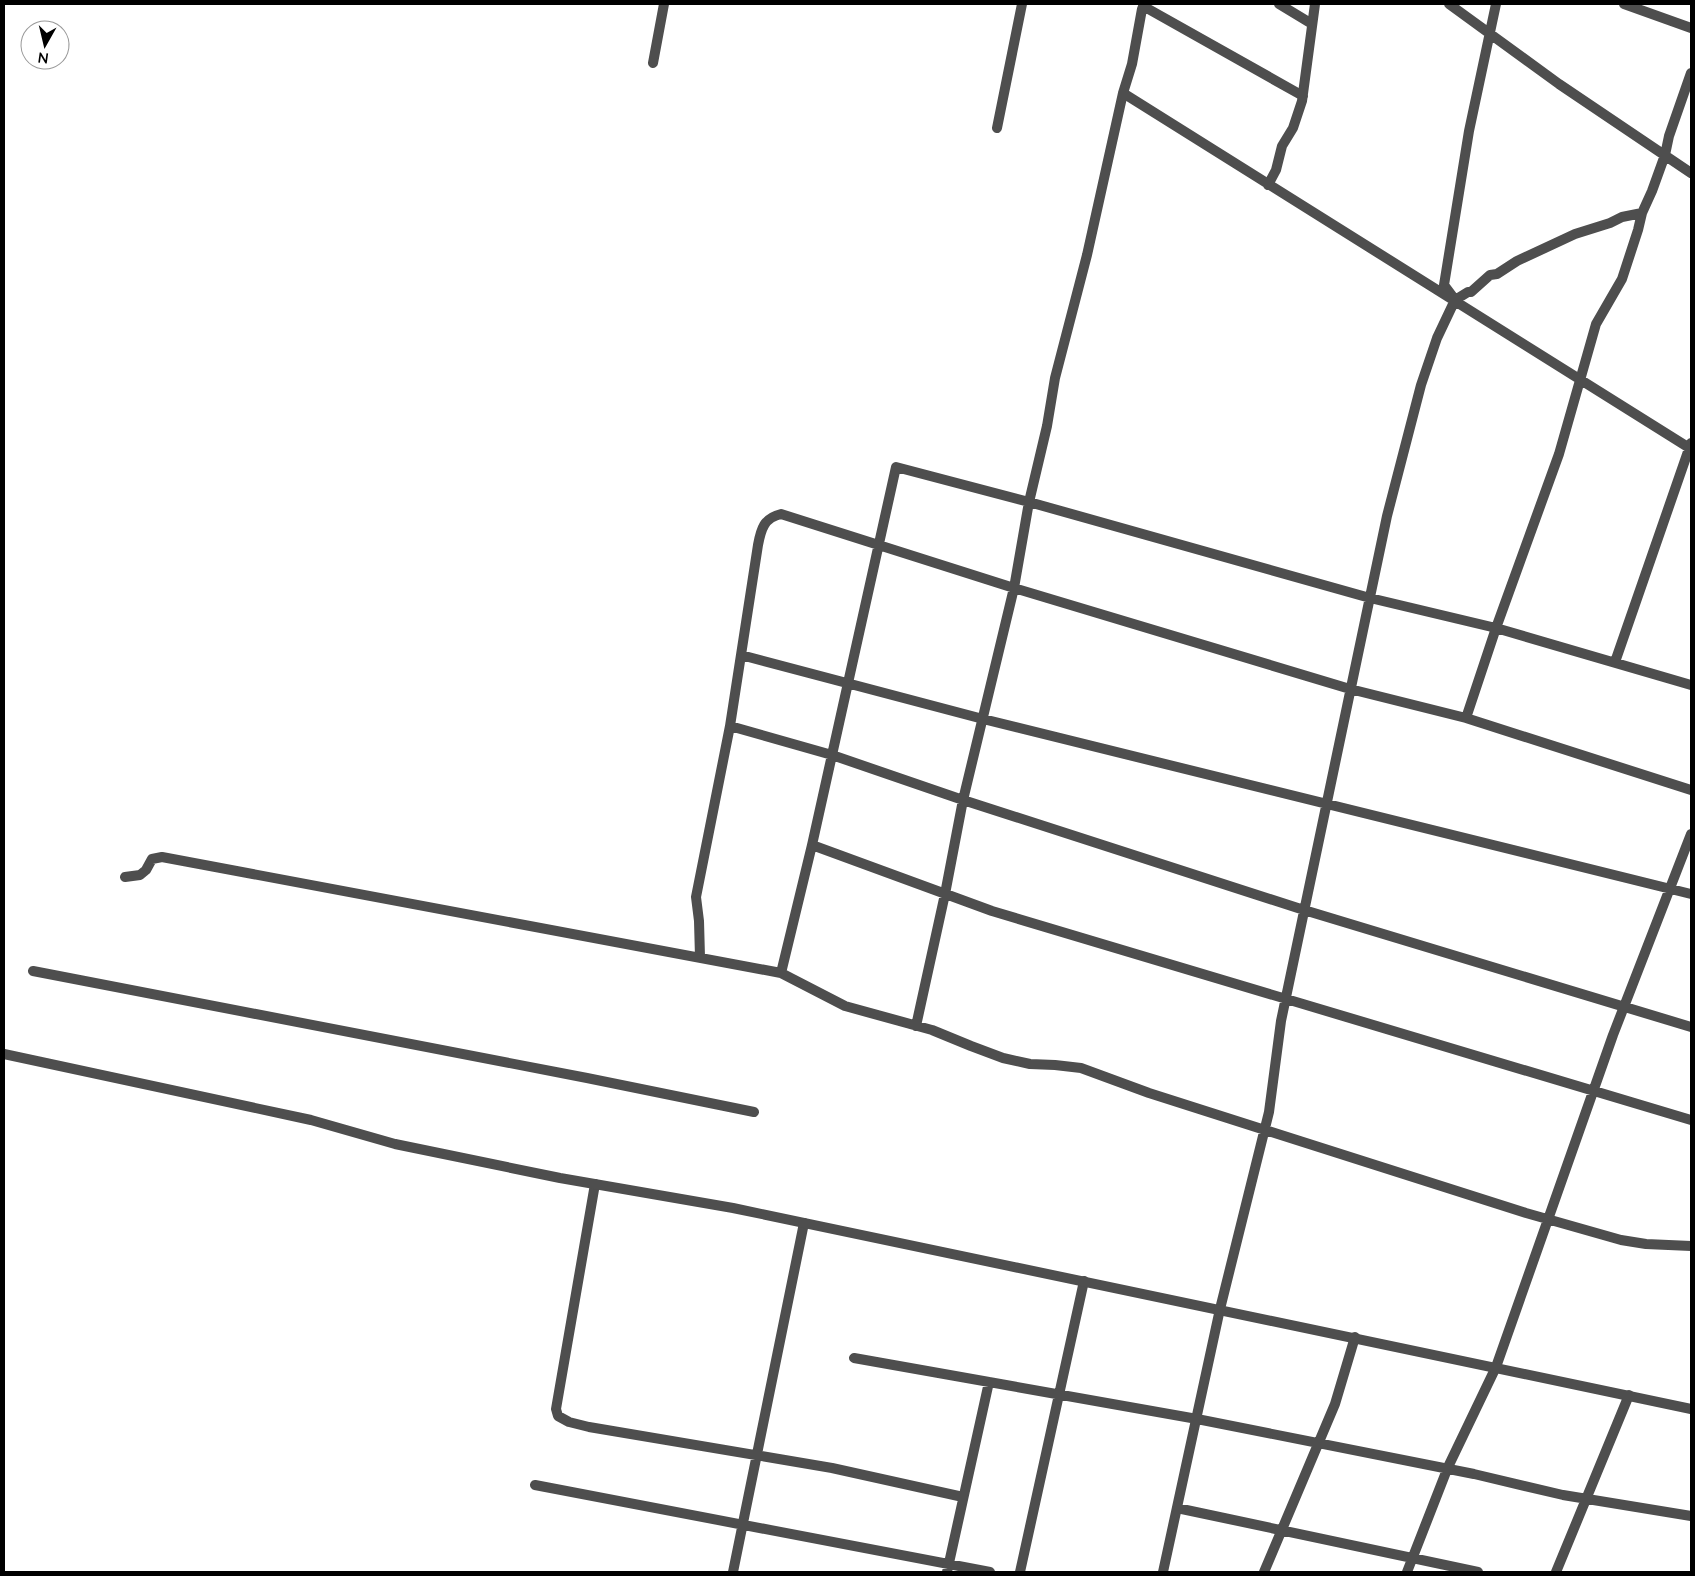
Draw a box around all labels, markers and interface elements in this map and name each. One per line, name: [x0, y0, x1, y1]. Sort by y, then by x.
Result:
north arrow: [20, 20, 70, 70]
text: N: [37, 49, 50, 68]

